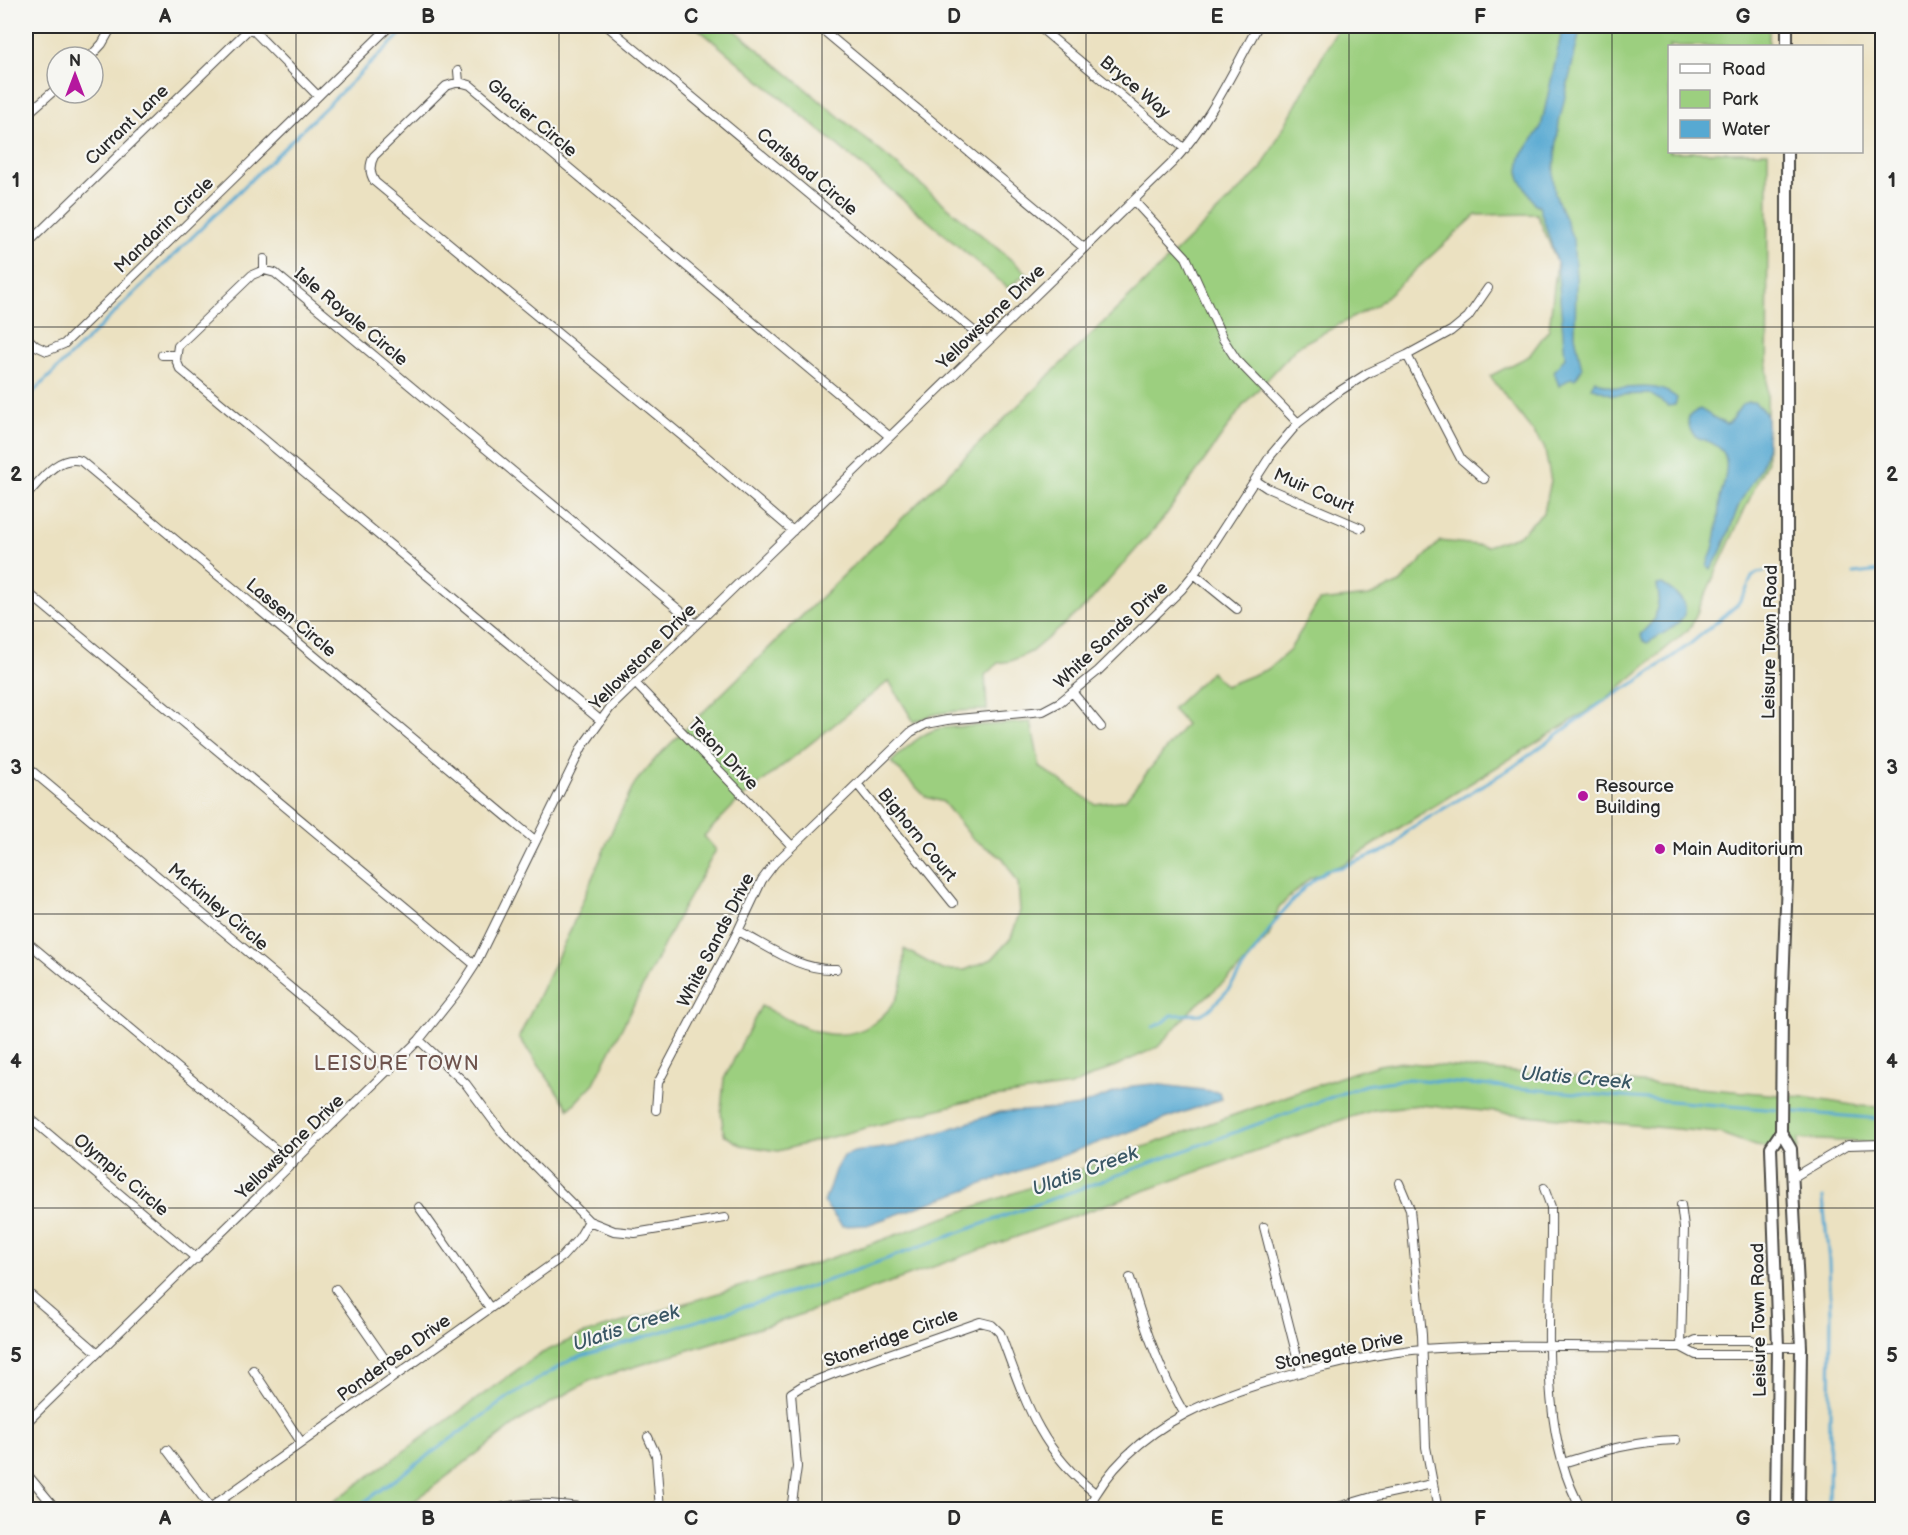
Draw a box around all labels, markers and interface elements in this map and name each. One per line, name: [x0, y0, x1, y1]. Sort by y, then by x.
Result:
text: A: [158, 5, 172, 29]
text: B: [421, 5, 435, 29]
text: C: [684, 5, 698, 29]
text: D: [947, 5, 961, 29]
text: E: [1211, 5, 1224, 29]
text: F: [1474, 5, 1486, 29]
text: G: [1736, 5, 1751, 29]
north arrow: [45, 45, 105, 105]
legend: [1668, 45, 1863, 153]
street label: Bryce Way: [1096, 51, 1175, 123]
text: N: [69, 52, 81, 71]
text: Road: [1722, 59, 1766, 80]
street label: Glacier Circle: [483, 74, 581, 162]
street label: Currant Lane: [81, 80, 173, 170]
text: Park: [1722, 89, 1758, 110]
text: Water: [1722, 119, 1770, 140]
street label: Carlsbad Circle: [752, 124, 862, 220]
text: 1: [12, 169, 20, 193]
text: 1: [1888, 169, 1896, 193]
street label: Mandarin Circle: [110, 172, 218, 277]
street label: Yellowstone Drive: [932, 260, 1050, 375]
street label: Isle Royale Circle: [290, 264, 412, 371]
text: 2: [10, 463, 22, 487]
text: 2: [1886, 463, 1898, 487]
street label: Muir Court: [1270, 464, 1358, 518]
street label: Leisure Town Road: [1758, 565, 1782, 719]
street label: Lassen Circle: [242, 574, 340, 662]
street label: White Sands Drive: [1050, 577, 1172, 693]
street label: Yellowstone Drive: [585, 599, 701, 715]
street label: Teton Drive: [683, 714, 763, 795]
text: 3: [10, 756, 22, 780]
text: 3: [1886, 756, 1898, 780]
place label: Resource Building: [1595, 776, 1674, 818]
street label: Bighorn Court: [873, 784, 961, 886]
marker: Resource Building: [1576, 789, 1590, 803]
place label: Main Auditorium: [1672, 839, 1803, 860]
marker: Main Auditorium: [1653, 842, 1667, 856]
street label: McKinley Circle: [164, 859, 273, 955]
street label: White Sands Drive: [673, 869, 759, 1011]
text: 4: [10, 1050, 22, 1074]
text: 4: [1886, 1050, 1898, 1074]
district label: LEISURE TOWN: [314, 1052, 480, 1076]
water label: Ulatis Creek: [1520, 1061, 1633, 1095]
street label: Yellowstone Drive: [231, 1090, 349, 1205]
street label: Olympic Circle: [69, 1129, 173, 1221]
water label: Ulatis Creek: [1029, 1140, 1142, 1201]
street label: Leisure Town Road: [1747, 1243, 1771, 1397]
water label: Ulatis Creek: [570, 1299, 684, 1357]
street label: Stoneridge Circle: [821, 1304, 961, 1372]
street label: Ponderosa Drive: [333, 1310, 455, 1406]
street label: Stonegate Drive: [1273, 1327, 1405, 1375]
text: 5: [10, 1344, 22, 1368]
text: 5: [1886, 1344, 1898, 1368]
text: A: [158, 1507, 172, 1531]
text: B: [421, 1507, 435, 1531]
text: C: [684, 1507, 698, 1531]
text: D: [947, 1507, 961, 1531]
text: E: [1211, 1507, 1224, 1531]
text: F: [1474, 1507, 1486, 1531]
text: G: [1736, 1507, 1751, 1531]

